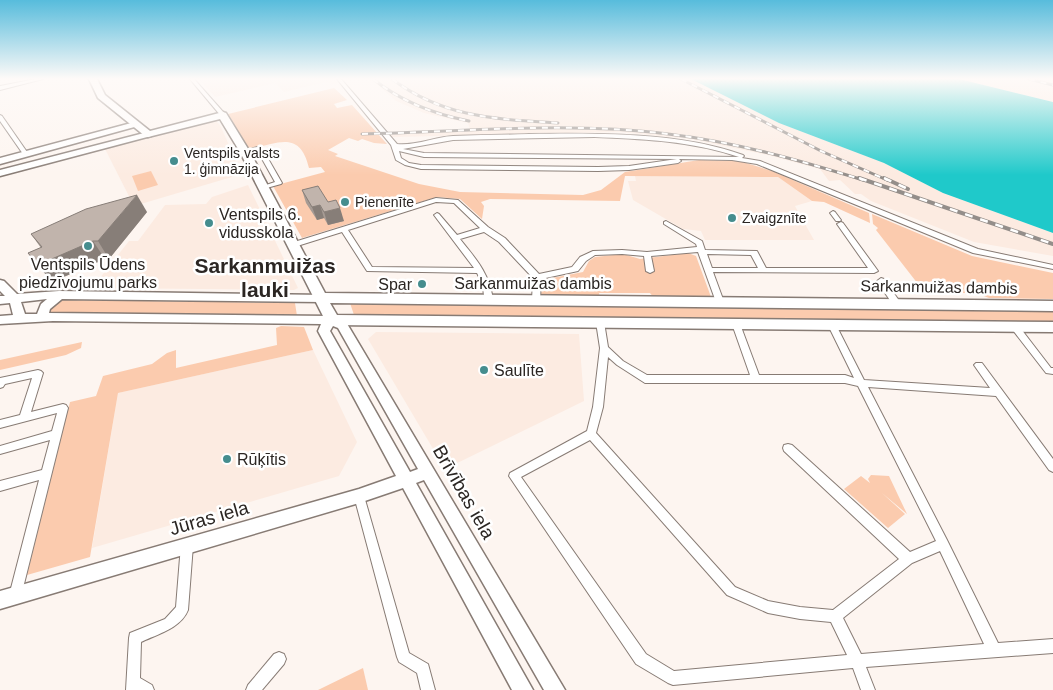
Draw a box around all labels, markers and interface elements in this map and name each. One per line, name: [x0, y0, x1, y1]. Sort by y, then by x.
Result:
place label: Ventspils valsts 1. ģimnāzija: [184, 145, 280, 177]
marker: Ventspils valsts 1. ģimnāzija: [168, 155, 180, 167]
place label: Pienenīte: [355, 194, 414, 210]
marker: Pienenīte: [339, 196, 351, 208]
place label: Ventspils 6. vidusskola: [219, 206, 301, 241]
place label: Zvaigznīte: [742, 210, 807, 226]
marker: Zvaigznīte: [726, 212, 738, 224]
marker: Ventspils 6. vidusskola: [203, 217, 215, 229]
marker: Ventspils Ūdens piedzīvojumu parks: [82, 240, 94, 252]
district label: Sarkanmuižas lauki: [194, 254, 336, 301]
place label: Ventspils Ūdens piedzīvojumu parks: [19, 256, 157, 291]
street label: Sarkanmuižas dambis: [454, 275, 612, 292]
place label: Spar: [378, 276, 413, 293]
street label: Sarkanmuižas dambis: [860, 277, 1018, 297]
marker: Spar: [416, 278, 428, 290]
place label: Saulīte: [494, 362, 544, 379]
marker: Saulīte: [478, 364, 490, 376]
street label: Brīvības iela: [429, 441, 499, 543]
place label: Rūķītis: [237, 451, 286, 468]
marker: Rūķītis: [221, 453, 233, 465]
street label: Jūras iela: [167, 497, 251, 539]

